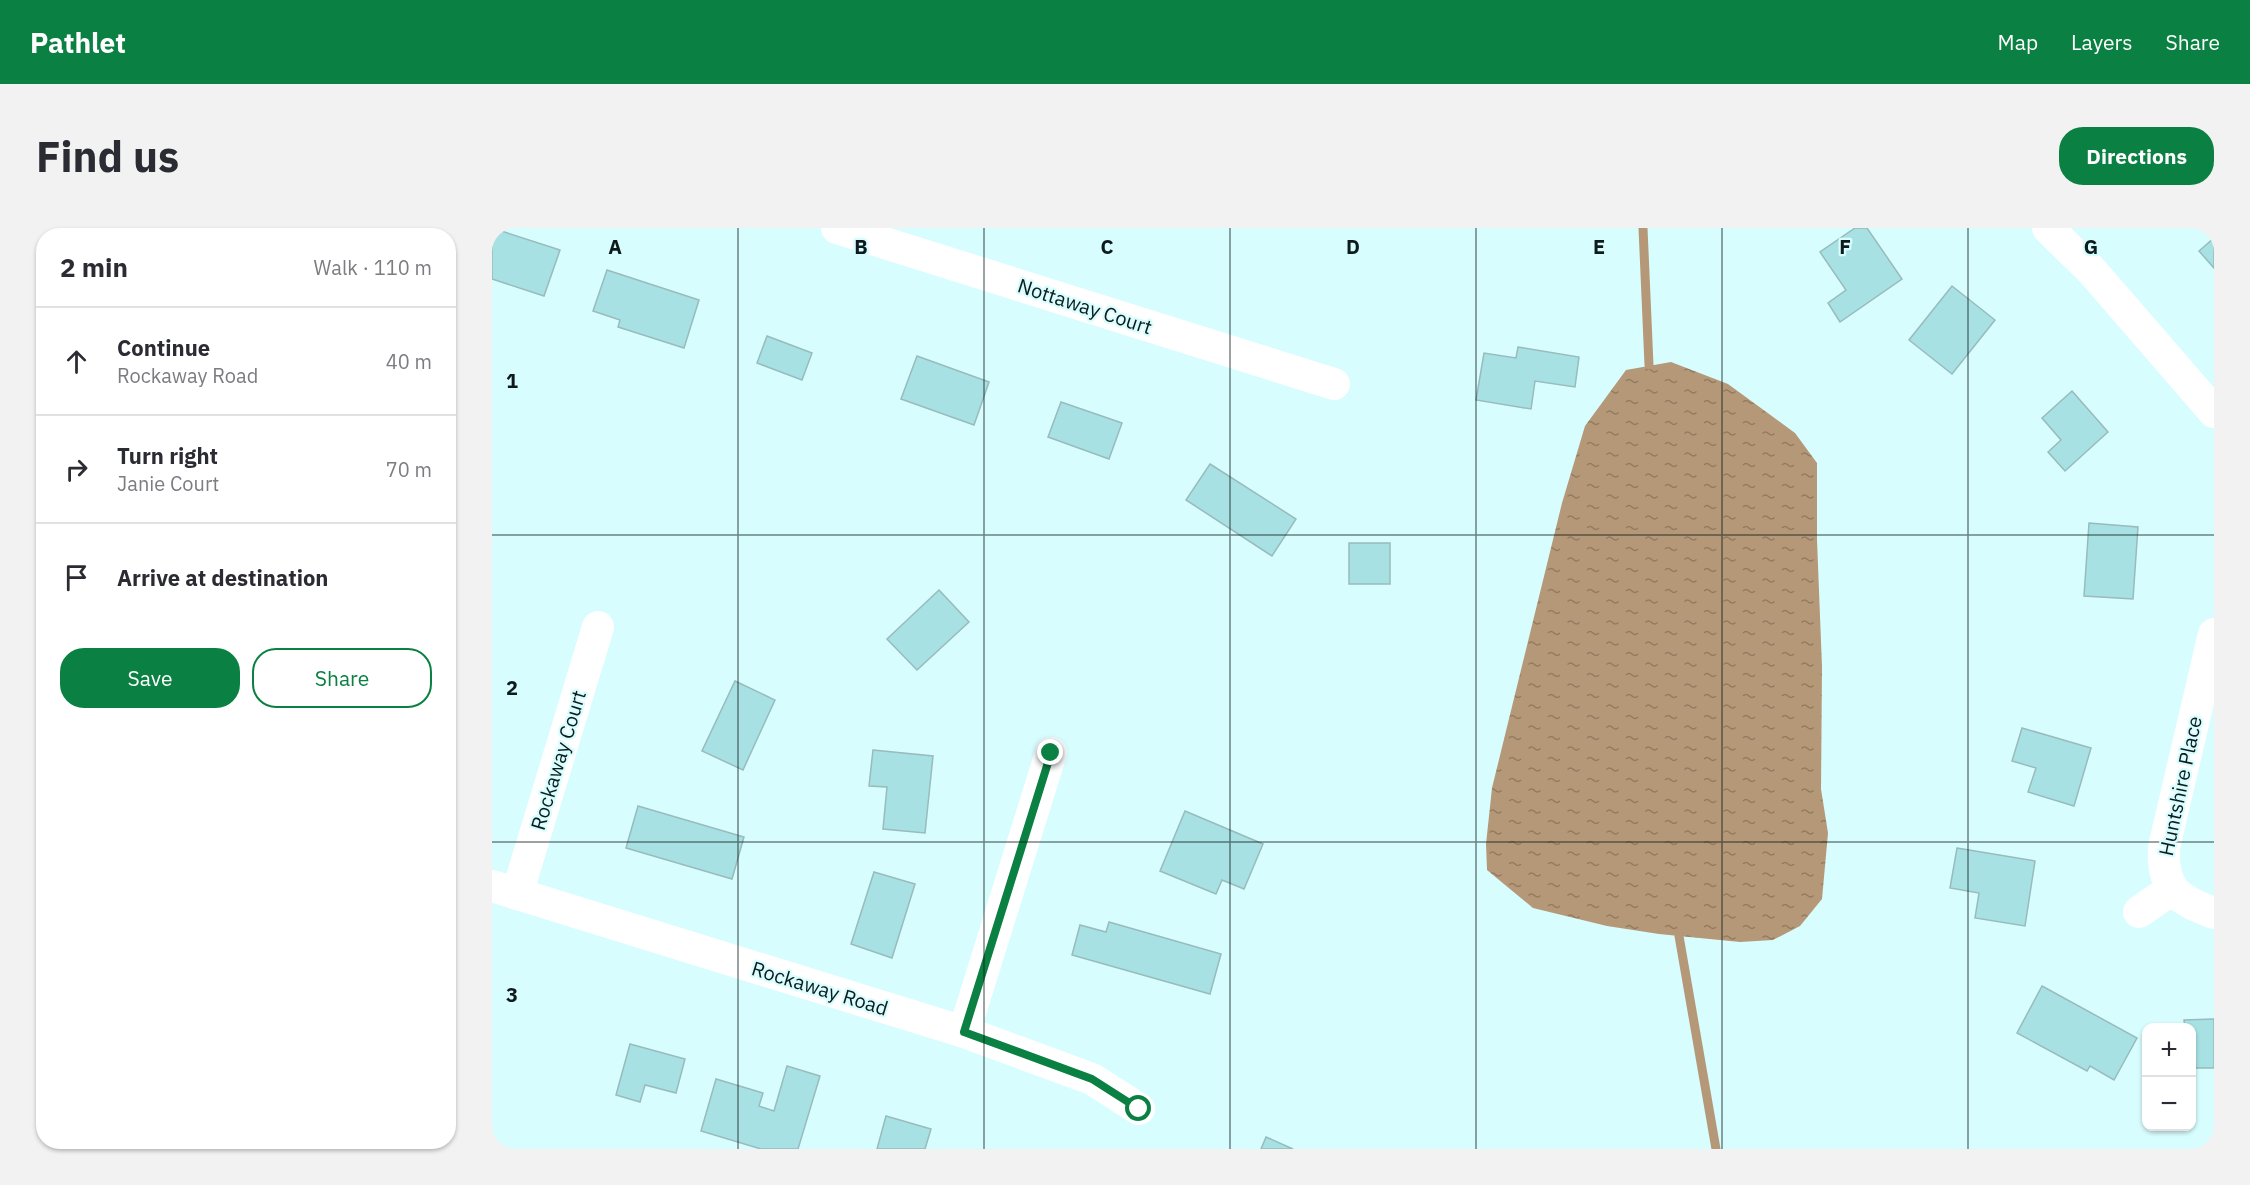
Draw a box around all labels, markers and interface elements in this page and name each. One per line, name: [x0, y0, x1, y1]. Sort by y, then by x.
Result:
text: Pathlet: [30, 24, 126, 61]
text: Map: [1998, 28, 2038, 56]
text: Layers: [2071, 28, 2133, 56]
text: Share: [2166, 28, 2220, 56]
button: Directions: [2059, 127, 2214, 185]
text: Find us: [36, 129, 179, 184]
text: A: [608, 233, 622, 260]
text: B: [854, 233, 868, 260]
text: C: [1100, 233, 1114, 260]
text: D: [1346, 233, 1360, 260]
text: E: [1593, 233, 1605, 260]
text: F: [1839, 233, 1851, 260]
text: G: [2084, 233, 2098, 260]
text: 2 min: [60, 250, 128, 284]
text: Walk · 110 m: [314, 254, 432, 281]
street label: Nottaway Court: [1014, 272, 1156, 340]
text: Continue: [117, 333, 210, 362]
icon: ahead: [60, 345, 93, 378]
text: 40 m: [386, 348, 432, 375]
text: Rockaway Road: [117, 362, 258, 389]
text: 1: [506, 367, 518, 394]
text: Turn right: [117, 441, 218, 470]
icon: right: [60, 453, 93, 486]
text: 70 m: [386, 456, 432, 483]
text: Janie Court: [117, 470, 219, 497]
icon: arrive: [60, 561, 93, 594]
text: Arrive at destination: [117, 563, 328, 592]
button: Save: [60, 648, 240, 708]
button: Share: [252, 648, 432, 708]
text: 2: [506, 674, 518, 701]
street label: Rockaway Court: [524, 687, 592, 833]
street label: Huntshire Place: [2152, 714, 2208, 858]
route end: [1037, 739, 1063, 765]
street label: Rockaway Road: [749, 954, 891, 1022]
text: 3: [506, 981, 518, 1008]
map controls: [2142, 1023, 2196, 1131]
button: +: [2142, 1023, 2196, 1077]
button: −: [2142, 1077, 2196, 1131]
route start: [1125, 1095, 1151, 1121]

